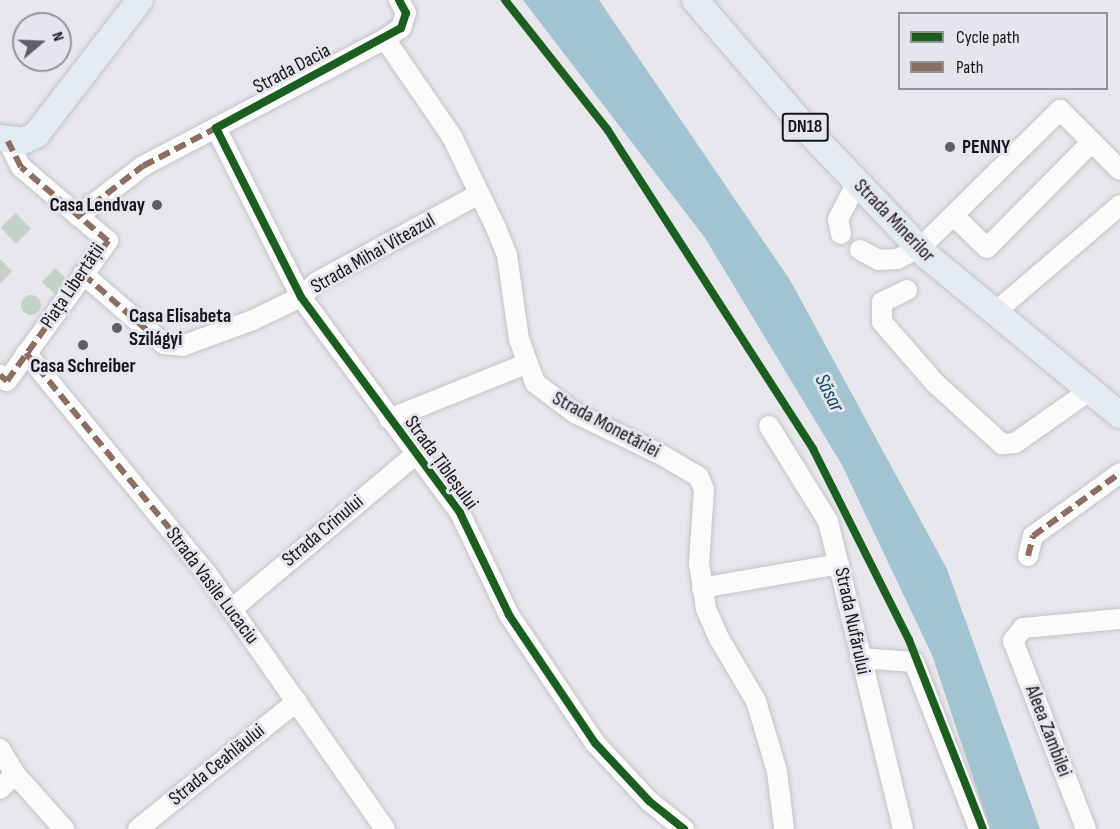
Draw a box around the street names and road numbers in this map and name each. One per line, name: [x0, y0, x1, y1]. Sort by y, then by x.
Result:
street label: Strada Dacia: [249, 39, 335, 99]
road number: DN18: [781, 112, 829, 142]
street label: Strada Minerilor: [848, 174, 940, 268]
street label: Strada Mihai Viteazul: [307, 209, 439, 299]
street label: Piața Libertății: [36, 239, 110, 333]
street label: Strada Monetăriei: [548, 387, 664, 463]
street label: Strada Țibleșului: [399, 411, 483, 515]
street label: Strada Crinului: [277, 490, 369, 572]
street label: Strada Vasile Lucaciu: [160, 523, 264, 649]
street label: Strada Nufărului: [829, 565, 875, 677]
street label: Aleea Zambilei: [1020, 682, 1076, 780]
street label: Strada Ceahlăului: [164, 719, 270, 811]

